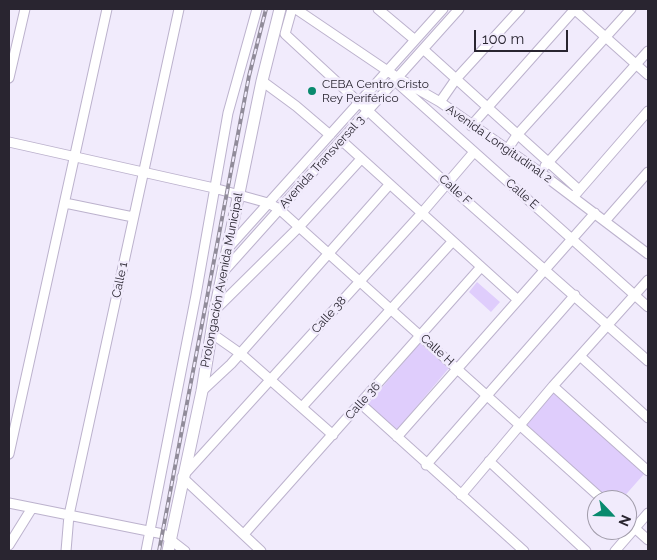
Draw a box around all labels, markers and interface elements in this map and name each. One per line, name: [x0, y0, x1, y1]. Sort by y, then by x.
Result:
scale bar: [477, 20, 571, 52]
text: 100 m: [482, 30, 524, 48]
place label: CEBA Centro Cristo Rey Periférico: [322, 77, 429, 105]
marker: CEBA Centro Cristo Rey Periférico: [306, 85, 318, 97]
street label: Avenida Longitudinal 2: [443, 102, 555, 186]
street label: Avenida Transversal 3: [277, 113, 367, 211]
street label: Calle F: [436, 172, 474, 208]
street label: Calle E: [503, 176, 541, 212]
street label: Prolongación Avenida Municipal: [198, 191, 246, 369]
street label: Calle 1: [109, 261, 131, 299]
street label: Calle 38: [309, 293, 349, 337]
street label: Calle H: [417, 331, 457, 369]
street label: Calle 36: [343, 379, 383, 423]
north arrow: [587, 490, 637, 540]
text: N: [615, 513, 634, 529]

